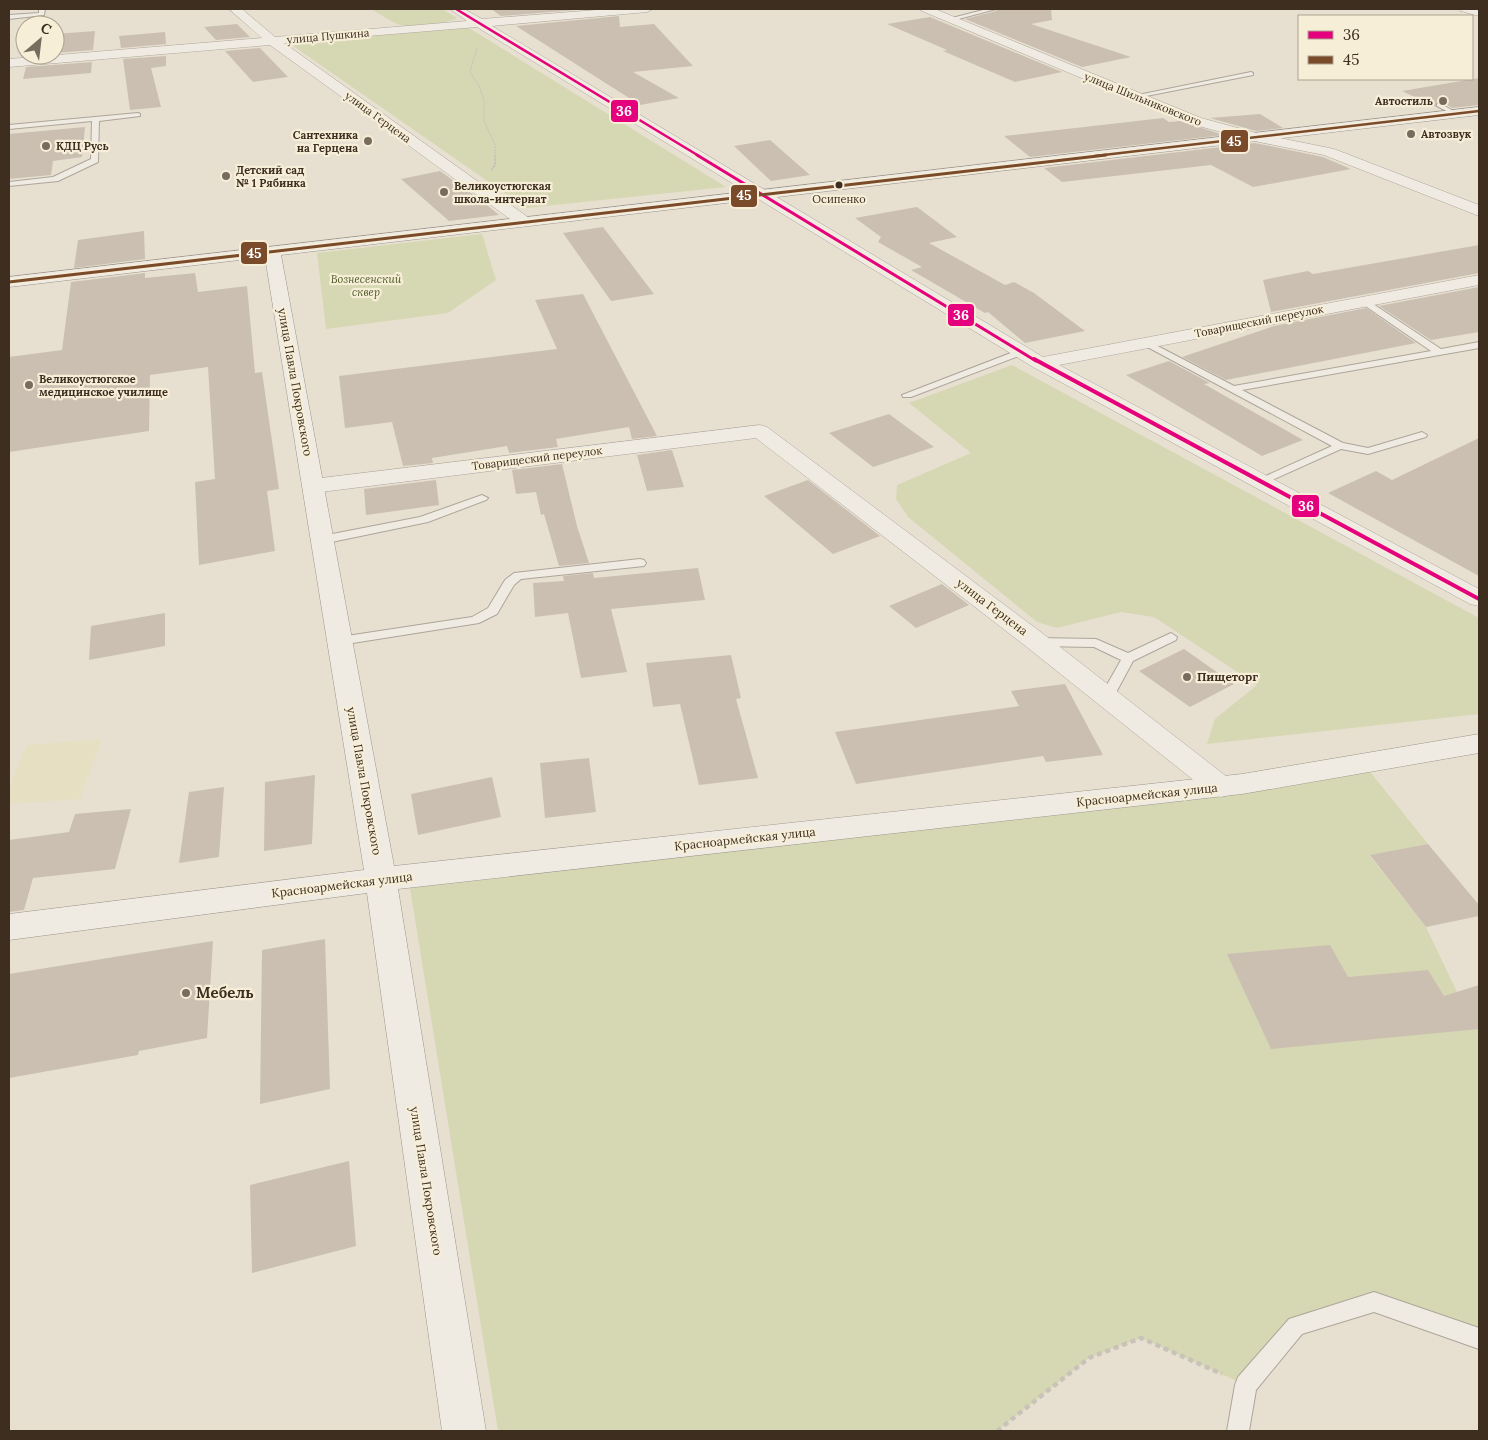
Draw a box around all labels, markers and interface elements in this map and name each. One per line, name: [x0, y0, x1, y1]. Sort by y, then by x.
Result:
north arrow: [15, 15, 65, 65]
legend: [1298, 15, 1473, 80]
text: С: [38, 18, 55, 39]
street label: улица Пушкина: [286, 25, 370, 47]
text: 36: [1343, 25, 1360, 44]
text: 45: [1343, 50, 1359, 69]
street label: улица Шильниковского: [1082, 69, 1204, 129]
street label: улица Герцена: [342, 88, 414, 146]
place label: Автостиль: [1375, 94, 1433, 108]
marker: Автостиль: [1437, 95, 1449, 107]
line badge: 36: [610, 99, 639, 123]
text: 36: [616, 102, 632, 120]
place label: Автозвук: [1421, 127, 1472, 141]
place label: Сантехника на Герцена: [293, 128, 358, 155]
marker: Автозвук: [1405, 128, 1417, 140]
line badge: 45: [1220, 129, 1249, 153]
text: 45: [1226, 132, 1242, 150]
marker: Сантехника на Герцена: [362, 135, 374, 147]
place label: КДЦ Русь: [56, 139, 109, 153]
marker: КДЦ Русь: [40, 140, 52, 152]
place label: Детский сад № 1 Рябинка: [236, 163, 306, 190]
marker: Детский сад № 1 Рябинка: [220, 170, 232, 182]
place label: Великоустюгская школа-интернат: [454, 179, 552, 206]
marker: Осипенко: [834, 180, 844, 190]
line badge: 45: [730, 184, 758, 208]
marker: Великоустюгская школа-интернат: [438, 186, 450, 198]
text: 45: [736, 186, 752, 204]
place label: Осипенко: [812, 192, 866, 206]
line badge: 45: [240, 241, 268, 265]
text: 45: [246, 244, 262, 262]
park label: Вознесенский сквер: [331, 272, 402, 299]
street label: Товарищеский переулок: [1193, 302, 1325, 340]
line badge: 36: [947, 303, 975, 327]
text: 36: [953, 306, 969, 324]
street label: улица Павла Покровского: [275, 307, 316, 457]
place label: Великоустюгское медицинское училище: [39, 372, 168, 399]
marker: Великоустюгское медицинское училище: [23, 379, 35, 391]
street label: Товарищеский переулок: [471, 443, 603, 473]
line badge: 36: [1291, 494, 1320, 518]
text: 36: [1298, 497, 1314, 515]
street label: улица Герцена: [954, 575, 1031, 638]
place label: Пищеторг: [1197, 669, 1258, 684]
marker: Пищеторг: [1181, 671, 1193, 683]
street label: улица Павла Покровского: [344, 706, 385, 856]
street label: Красноармейская улица: [1076, 780, 1218, 809]
street label: Красноармейская улица: [674, 824, 816, 853]
street label: Красноармейская улица: [271, 868, 413, 901]
place label: Мебель: [196, 983, 254, 1002]
marker: Мебель: [180, 987, 192, 999]
street label: улица Павла Покровского: [407, 1105, 446, 1256]

